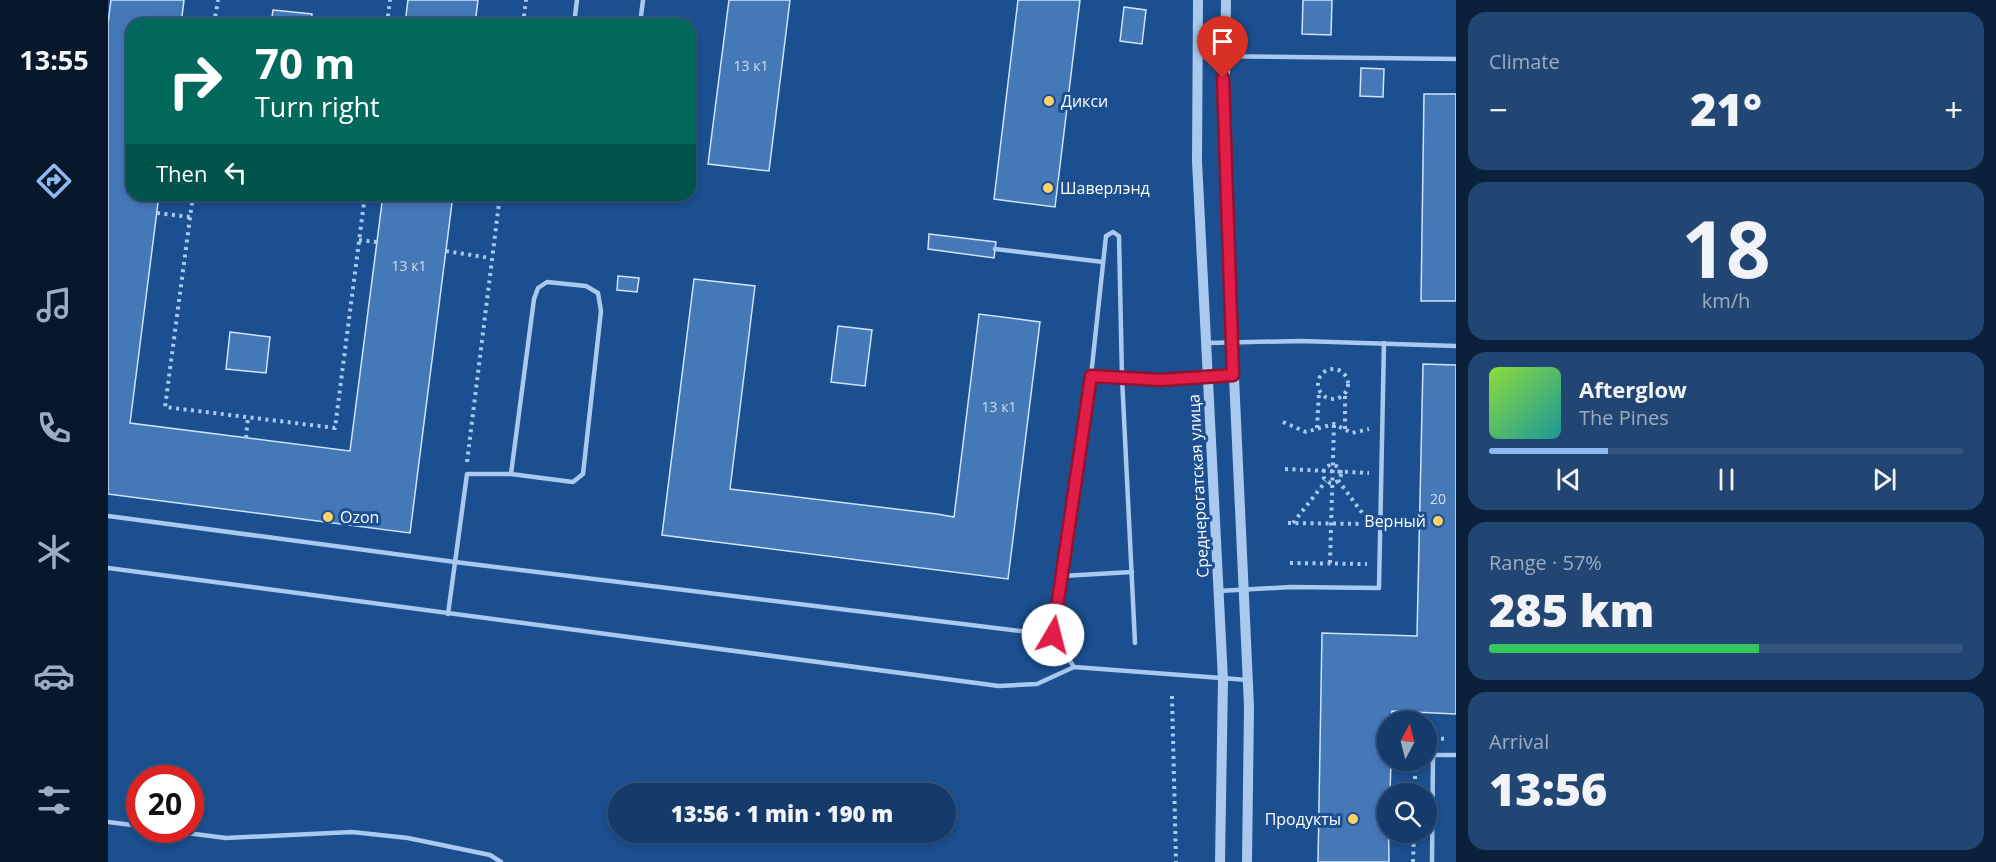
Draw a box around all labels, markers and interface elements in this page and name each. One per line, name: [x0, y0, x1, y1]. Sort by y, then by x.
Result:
pin: [1197, 16, 1248, 78]
icon: arrive: [1206, 25, 1239, 58]
text: 70 m: [255, 34, 355, 91]
text: 13:55: [19, 41, 89, 78]
icon: right: [156, 42, 234, 120]
text: Climate: [1489, 48, 1560, 75]
house number: 13 к1: [734, 56, 768, 75]
text: 21°: [1690, 78, 1762, 139]
text: −: [1489, 87, 1508, 132]
text: +: [1944, 87, 1963, 132]
text: Turn right: [255, 88, 380, 125]
place label: Дикси: [1061, 90, 1108, 112]
marker: Дикси: [1042, 94, 1056, 108]
icon: left: [219, 156, 252, 189]
text: Then: [156, 158, 207, 188]
icon: directions: [33, 160, 75, 202]
place label: Шаверлэнд: [1060, 177, 1150, 199]
marker: Шаверлэнд: [1041, 181, 1055, 195]
text: 18: [1681, 195, 1771, 301]
house number: 13 к1: [392, 256, 426, 275]
icon: music: [33, 284, 75, 326]
text: km/h: [1702, 287, 1750, 314]
text: Afterglow: [1579, 374, 1687, 404]
street label: Среднерогатская улица: [1182, 394, 1214, 578]
house number: 13 к1: [982, 397, 1016, 416]
text: The Pines: [1579, 404, 1669, 431]
icon: phone: [33, 407, 75, 449]
icon: previous: [1552, 463, 1585, 496]
icon: pause: [1710, 463, 1743, 496]
icon: next: [1868, 463, 1901, 496]
house number: 20: [1430, 489, 1446, 508]
place label: Ozon: [340, 506, 379, 528]
marker: Ozon: [321, 510, 335, 524]
place label: Верный: [1364, 510, 1426, 532]
marker: Верный: [1431, 514, 1445, 528]
icon: climate: [33, 531, 75, 573]
text: Range · 57%: [1489, 549, 1602, 576]
text: 285 km: [1489, 579, 1654, 640]
position arrow: [1021, 603, 1085, 667]
icon: car: [33, 655, 75, 697]
north arrow: [1377, 711, 1437, 771]
map controls: [1377, 711, 1437, 843]
text: Arrival: [1489, 728, 1549, 755]
text: 13:56: [1489, 758, 1607, 819]
speed limit sign: 20: [126, 765, 204, 843]
icon: filters: [33, 779, 75, 821]
button: search: [1377, 783, 1437, 843]
text: 13:56 · 1 min · 190 m: [671, 798, 893, 828]
place label: Продукты: [1265, 808, 1341, 830]
marker: Продукты: [1346, 812, 1360, 826]

